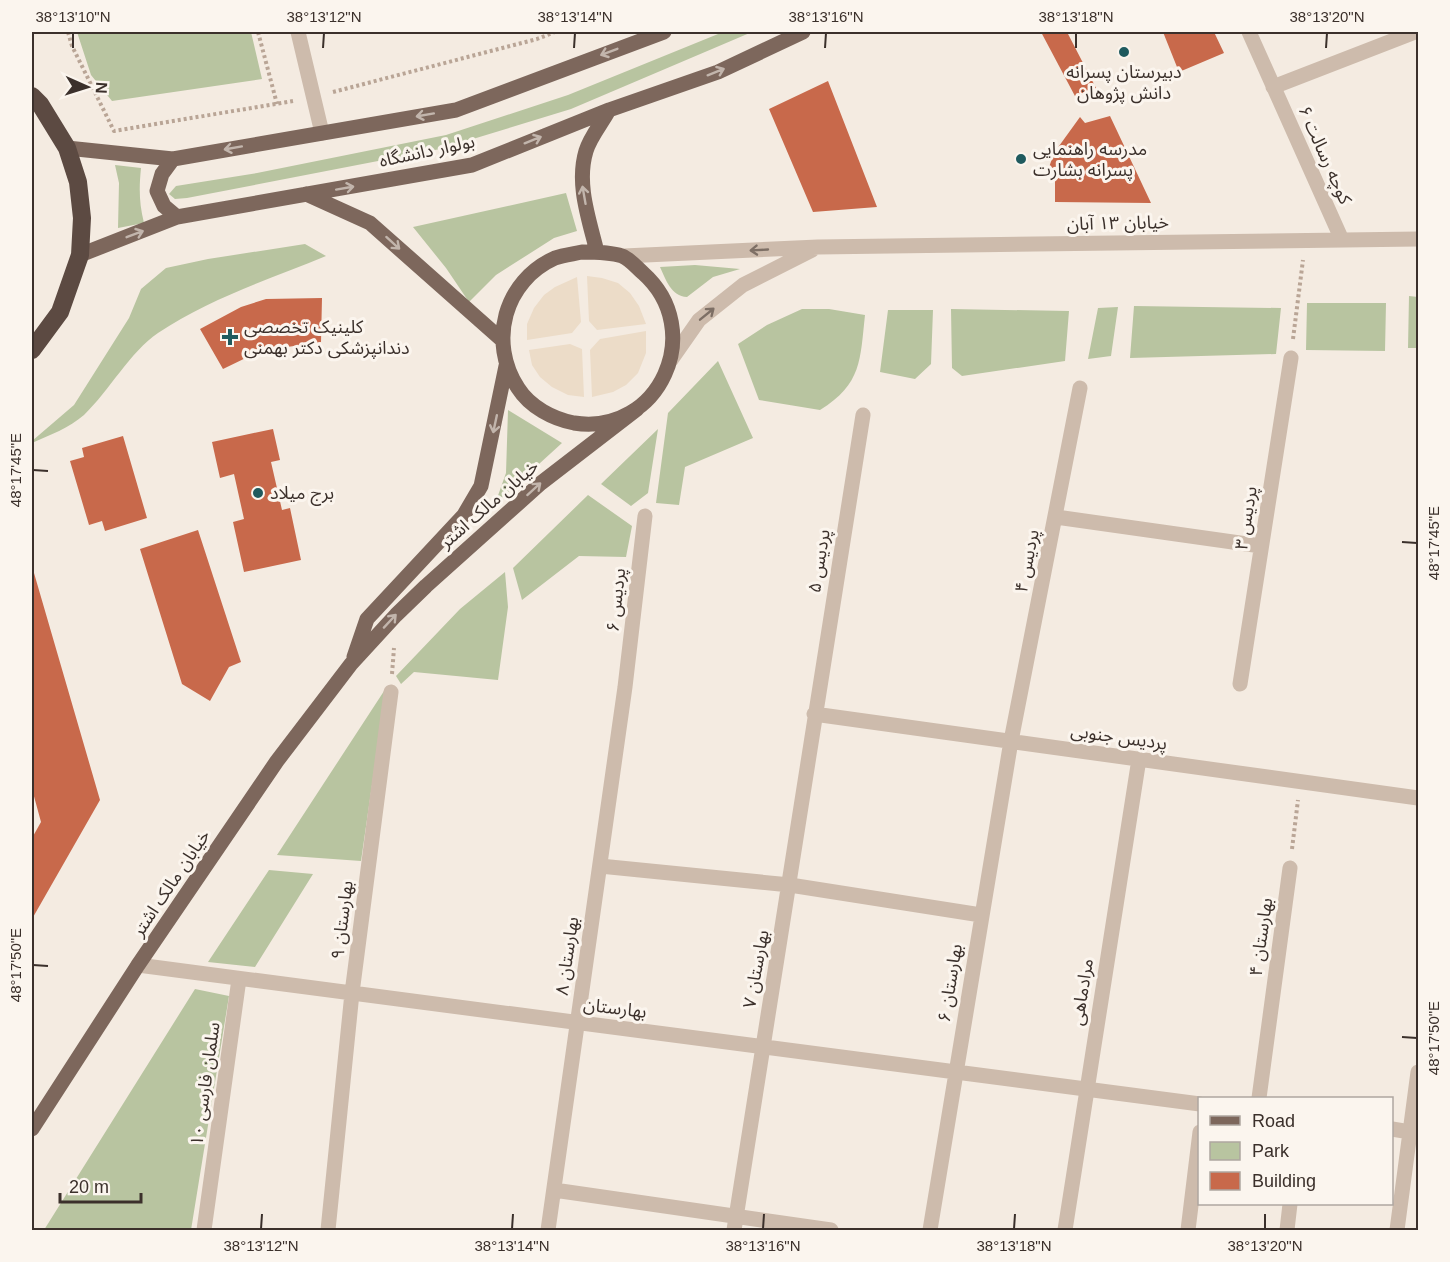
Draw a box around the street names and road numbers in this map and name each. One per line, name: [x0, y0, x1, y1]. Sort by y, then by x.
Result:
street label: کوچه رسالت ۶: [1293, 103, 1356, 208]
street label: بولوار دانشگاه: [377, 131, 477, 172]
street label: خیابان ۱۳ آبان: [1067, 212, 1169, 235]
street label: خیابان مالک اشتر: [435, 456, 543, 554]
street label: پردیس ۳: [1231, 485, 1262, 551]
street label: پردیس ۵: [804, 528, 835, 594]
street label: پردیس ۴: [1011, 528, 1044, 595]
street label: پردیس ۶: [603, 567, 630, 633]
street label: پردیس جنوبی: [1069, 720, 1168, 755]
street label: خیابان مالک اشتر: [127, 826, 215, 941]
street label: بهارستان ۹: [327, 880, 358, 961]
street label: بهارستان ۴: [1246, 897, 1277, 978]
street label: بهارستان ۸: [552, 916, 583, 997]
street label: بهارستان ۷: [739, 928, 774, 1010]
street label: بهارستان ۶: [934, 942, 967, 1024]
street label: مرادماهی: [1067, 957, 1098, 1027]
street label: بهارستان: [582, 994, 648, 1023]
street label: سلمان فارسی ۱۰: [186, 1021, 225, 1147]

